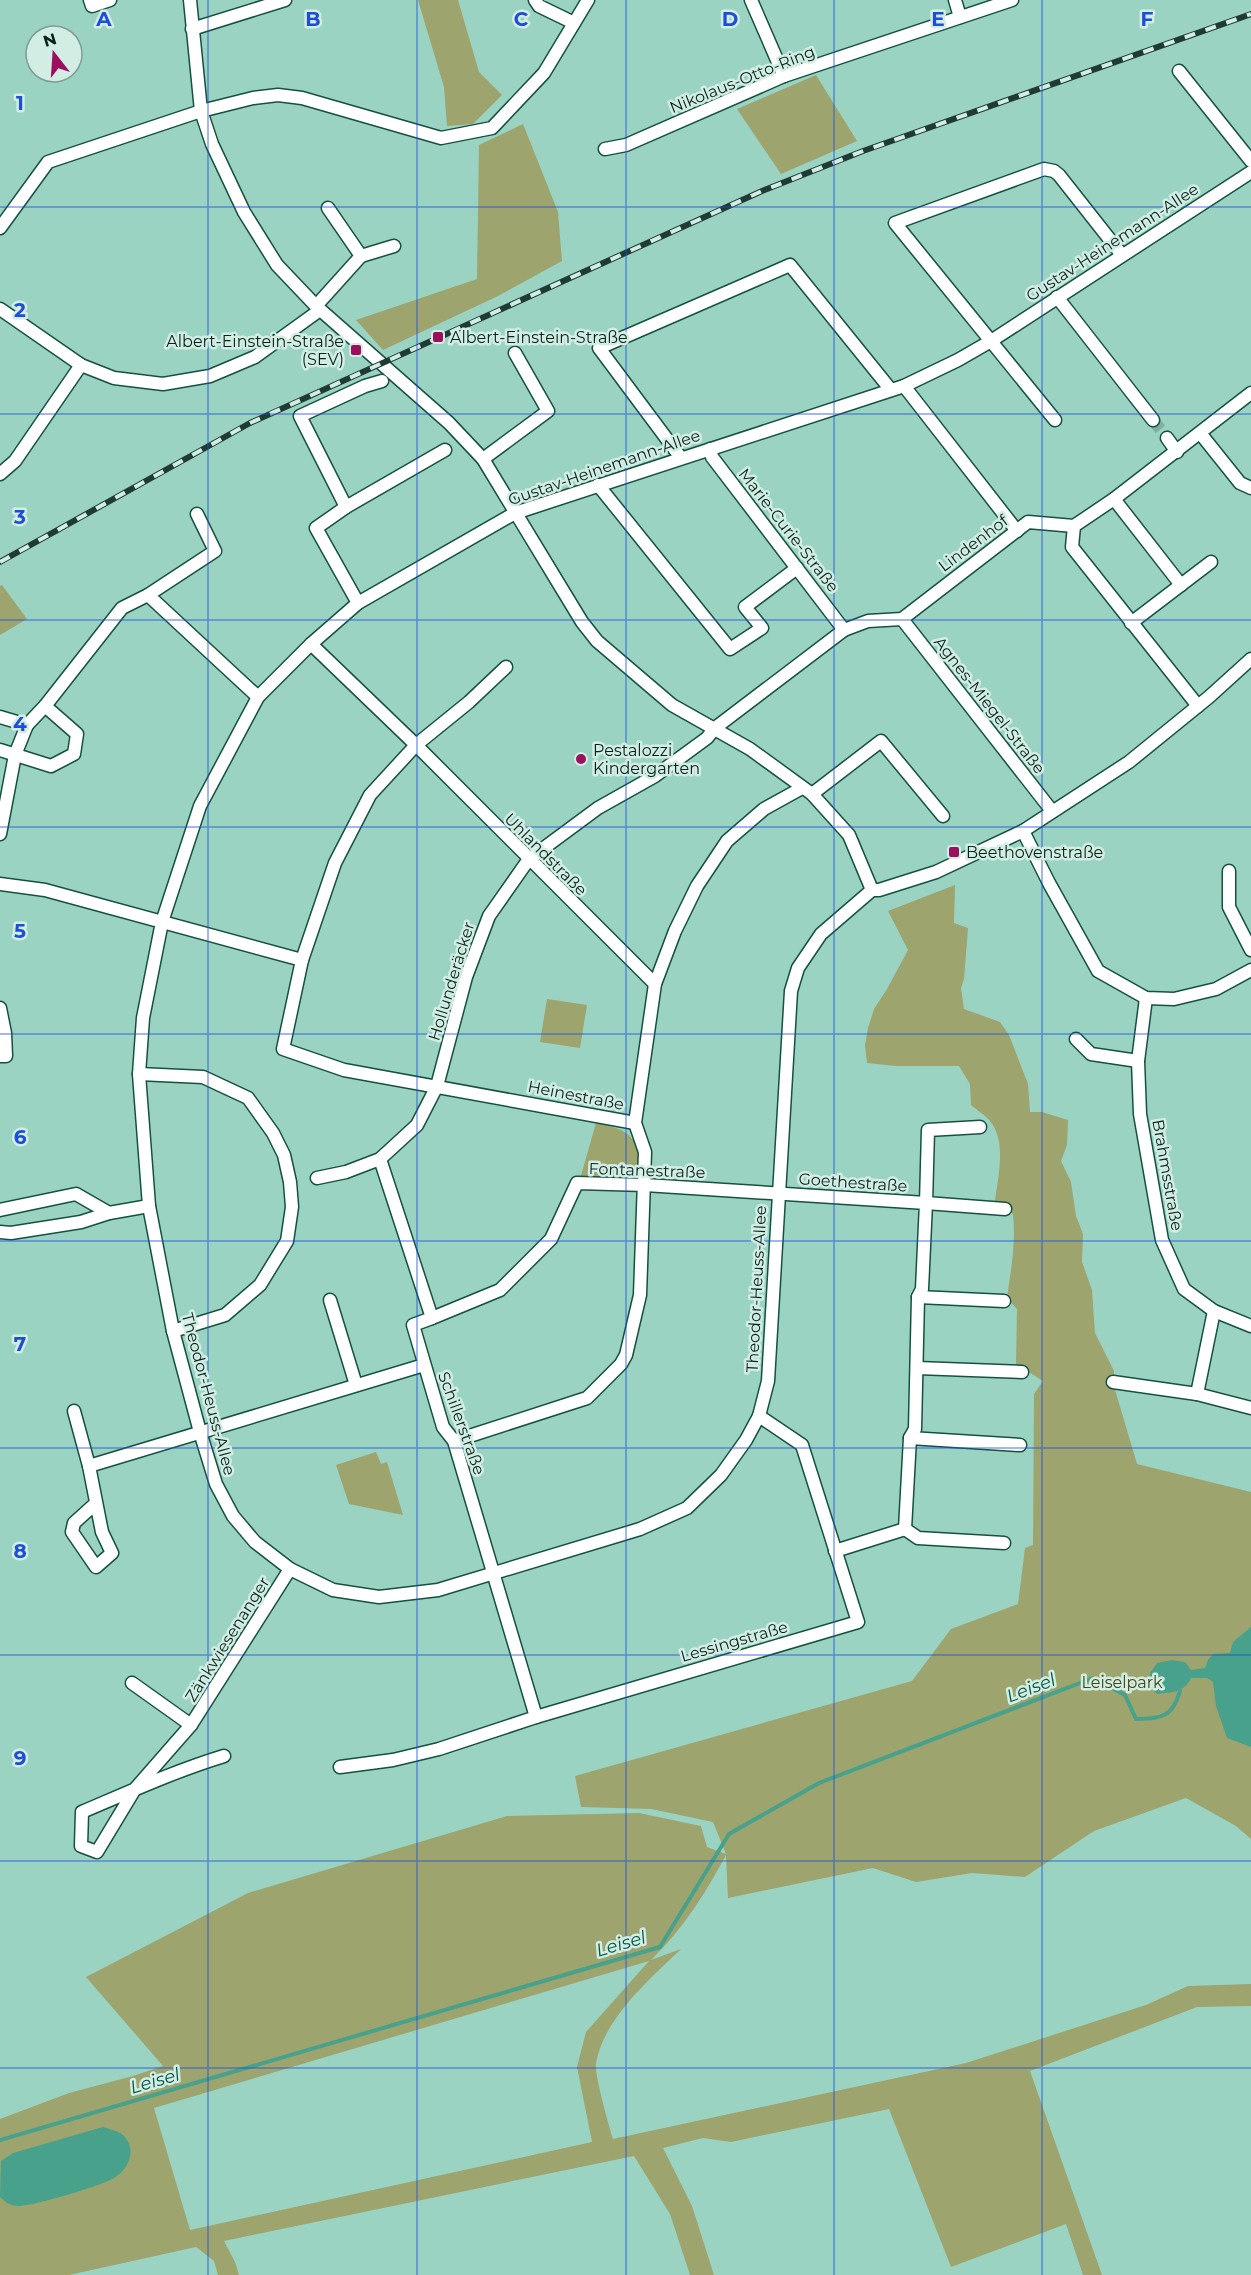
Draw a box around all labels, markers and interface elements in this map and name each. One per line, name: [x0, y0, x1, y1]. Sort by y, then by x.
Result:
text: A: [95, 7, 112, 31]
text: B: [305, 7, 321, 31]
text: C: [514, 7, 529, 31]
text: D: [722, 7, 738, 31]
text: E: [931, 7, 945, 31]
text: F: [1141, 7, 1154, 31]
north arrow: [24, 24, 84, 84]
text: N: [41, 29, 59, 51]
street label: Nikolaus-Otto-Ring: [667, 42, 818, 117]
text: 1: [16, 91, 24, 115]
street label: Gustav-Heinemann-Allee: [1022, 180, 1202, 305]
text: 2: [14, 298, 26, 322]
place label: Albert-Einstein-Straße: [450, 328, 628, 347]
marker: Albert-Einstein-Straße: [431, 330, 445, 344]
place label: Albert-Einstein-Straße (SEV): [166, 332, 344, 369]
marker: Albert-Einstein-Straße (SEV): [349, 343, 363, 357]
street label: Gustav-Heinemann-Allee: [506, 426, 703, 509]
street label: Marie-Curie-Straße: [735, 465, 843, 596]
text: 3: [13, 505, 26, 529]
street label: Lindenhof: [935, 511, 1012, 576]
street label: Agnes-Miegel-Straße: [930, 633, 1049, 778]
text: 4: [13, 712, 27, 736]
place label: Pestalozzi Kindergarten: [593, 741, 700, 778]
marker: Pestalozzi Kindergarten: [574, 752, 588, 766]
street label: Uhlandstraße: [500, 809, 591, 900]
place label: Beethovenstraße: [966, 843, 1103, 862]
marker: Beethovenstraße: [947, 845, 961, 859]
text: 5: [14, 919, 26, 943]
street label: Hollunderäcker: [424, 919, 479, 1043]
street label: Heinestraße: [526, 1077, 625, 1114]
street label: Brahmsstraße: [1148, 1118, 1187, 1232]
text: 6: [14, 1125, 27, 1149]
street label: Fontanestraße: [588, 1159, 706, 1182]
street label: Goethestraße: [798, 1169, 908, 1196]
street label: Theodor-Heuss-Allee: [743, 1205, 770, 1373]
street label: Theodor-Heuss-Allee: [178, 1311, 239, 1477]
text: 7: [14, 1332, 26, 1356]
street label: Schillerstraße: [434, 1369, 489, 1477]
text: 8: [13, 1539, 27, 1563]
street label: Zänkwiesenanger: [181, 1573, 273, 1705]
street label: Lessingstraße: [678, 1617, 790, 1666]
water label: Leisel: [1003, 1669, 1059, 1707]
park label: Leiselpark: [1081, 1673, 1163, 1692]
text: 9: [14, 1746, 26, 1770]
water label: Leisel: [594, 1926, 649, 1962]
water label: Leisel: [128, 2063, 183, 2099]

